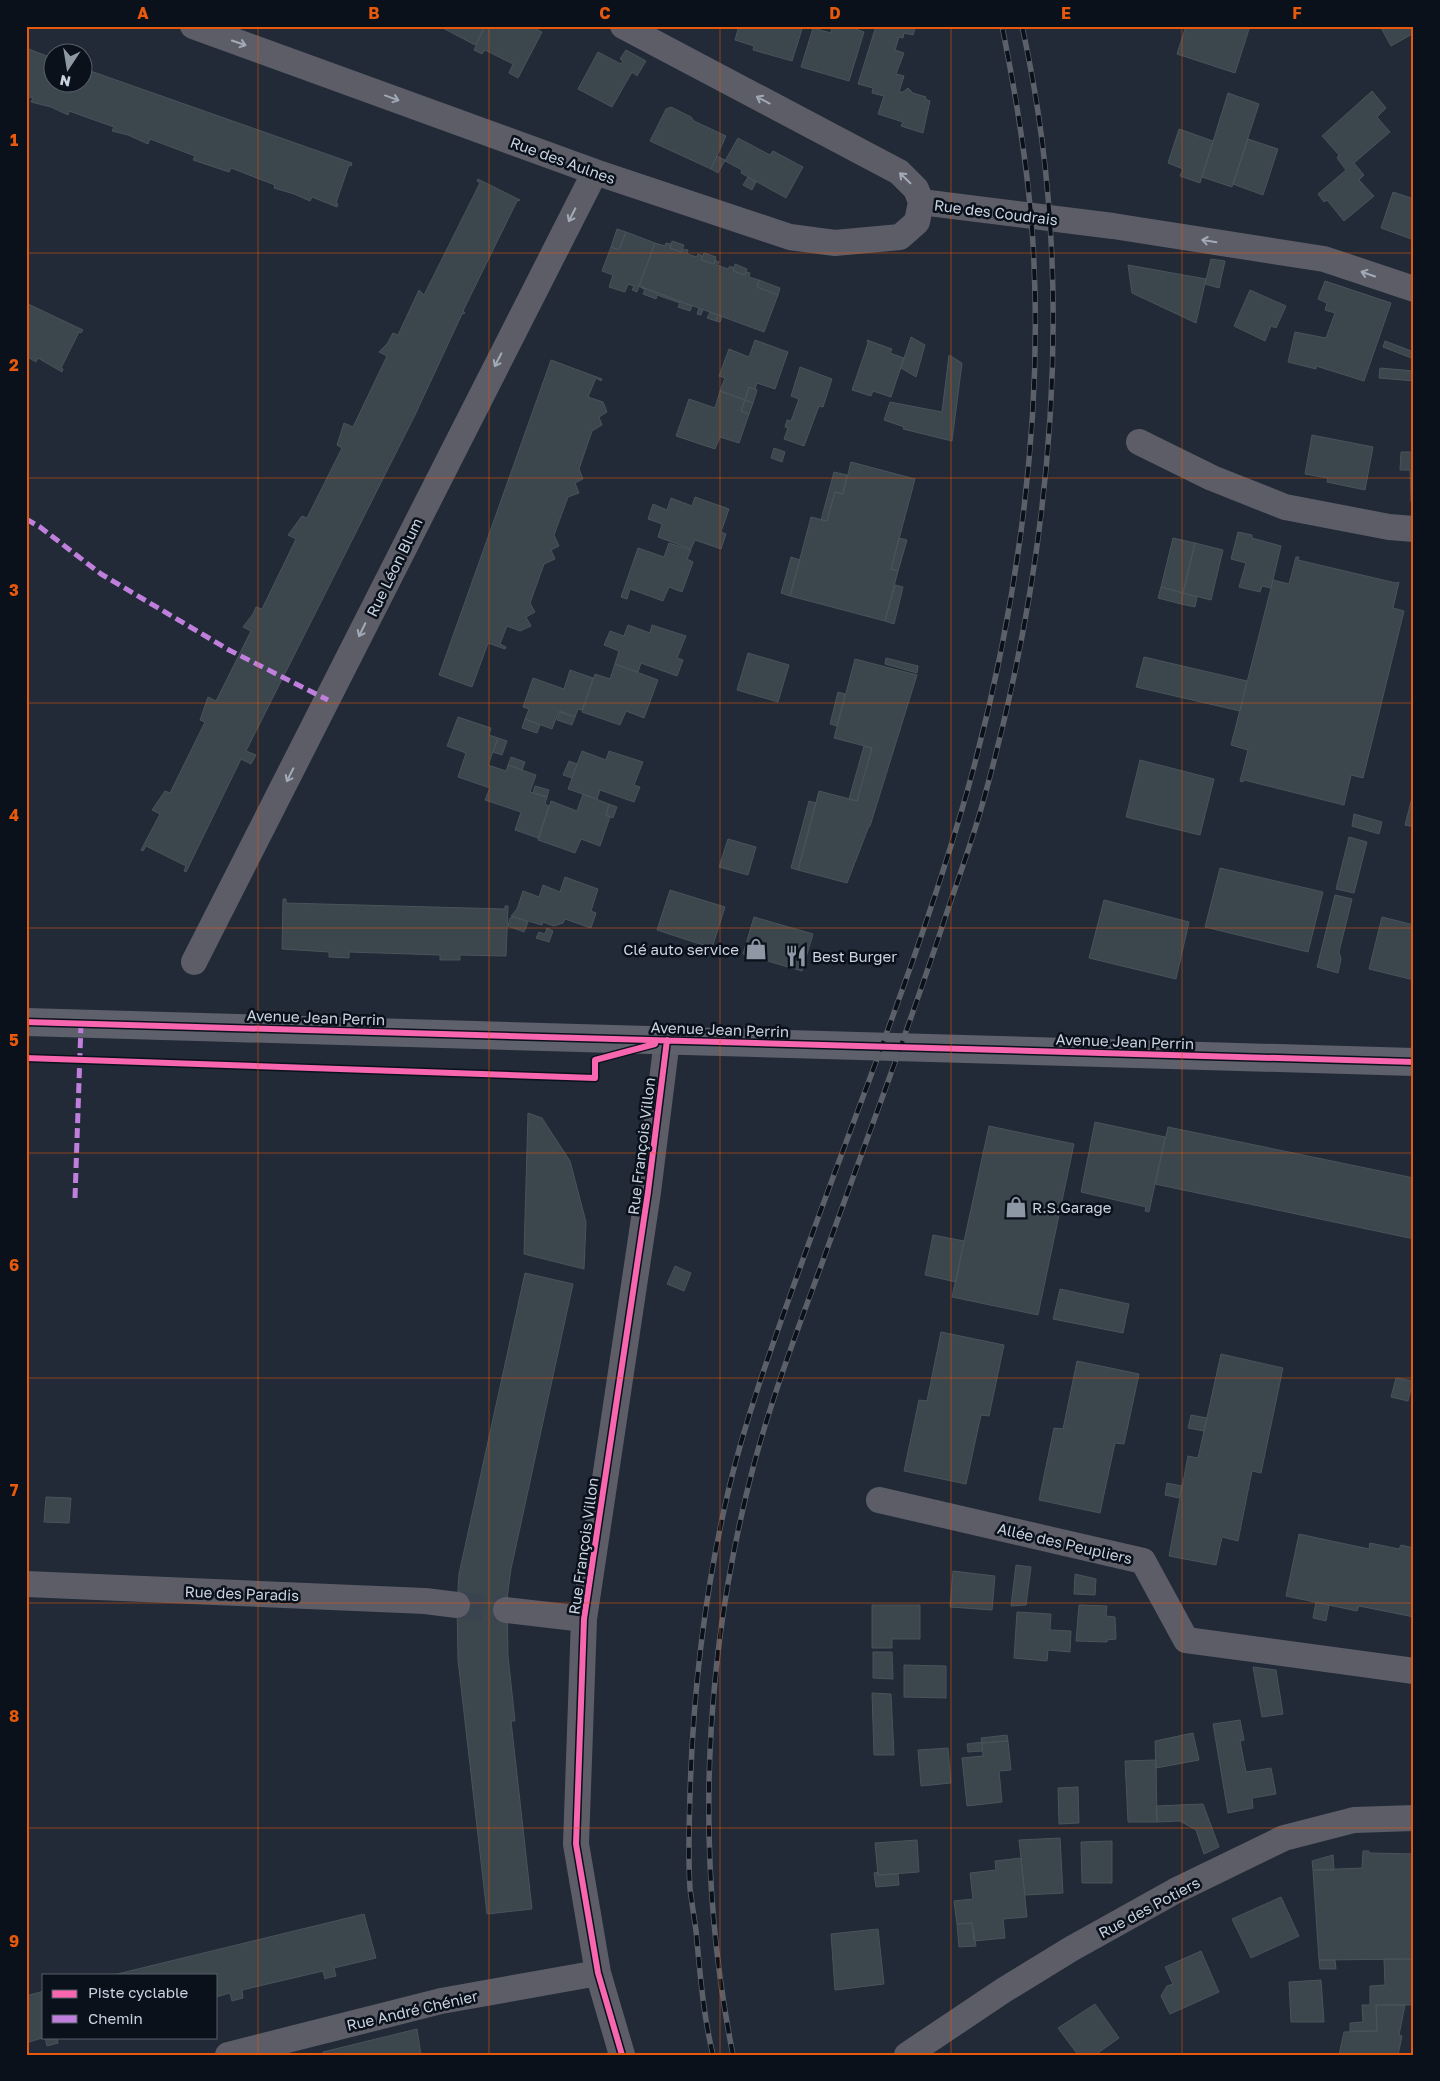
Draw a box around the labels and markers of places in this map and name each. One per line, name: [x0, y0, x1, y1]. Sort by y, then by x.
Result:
shop icon: Clé auto service: [743, 936, 769, 962]
place label: Clé auto service: [623, 940, 739, 958]
restaurant icon: Best Burger: [783, 943, 809, 969]
place label: Best Burger: [812, 947, 897, 965]
shop icon: R.S.Garage: [1003, 1194, 1029, 1220]
place label: R.S.Garage: [1032, 1198, 1112, 1216]

